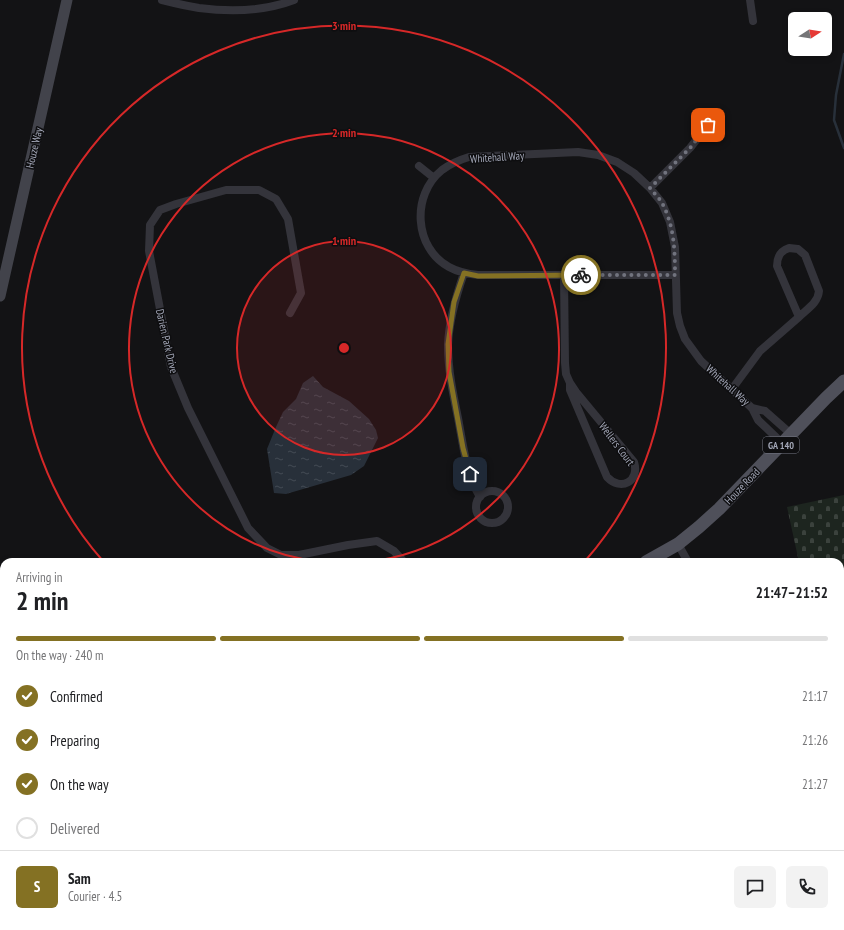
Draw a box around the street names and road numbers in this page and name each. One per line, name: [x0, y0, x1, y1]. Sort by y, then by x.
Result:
street label: Houze Way: [23, 125, 46, 170]
street label: Whitehall Way: [469, 148, 525, 166]
street label: Darien Park Drive: [153, 307, 181, 375]
street label: Whitehall Way: [703, 362, 753, 409]
street label: Wellers Court: [596, 419, 638, 469]
road number: GA 140: [763, 437, 799, 453]
street label: Houze Road: [721, 465, 763, 507]

